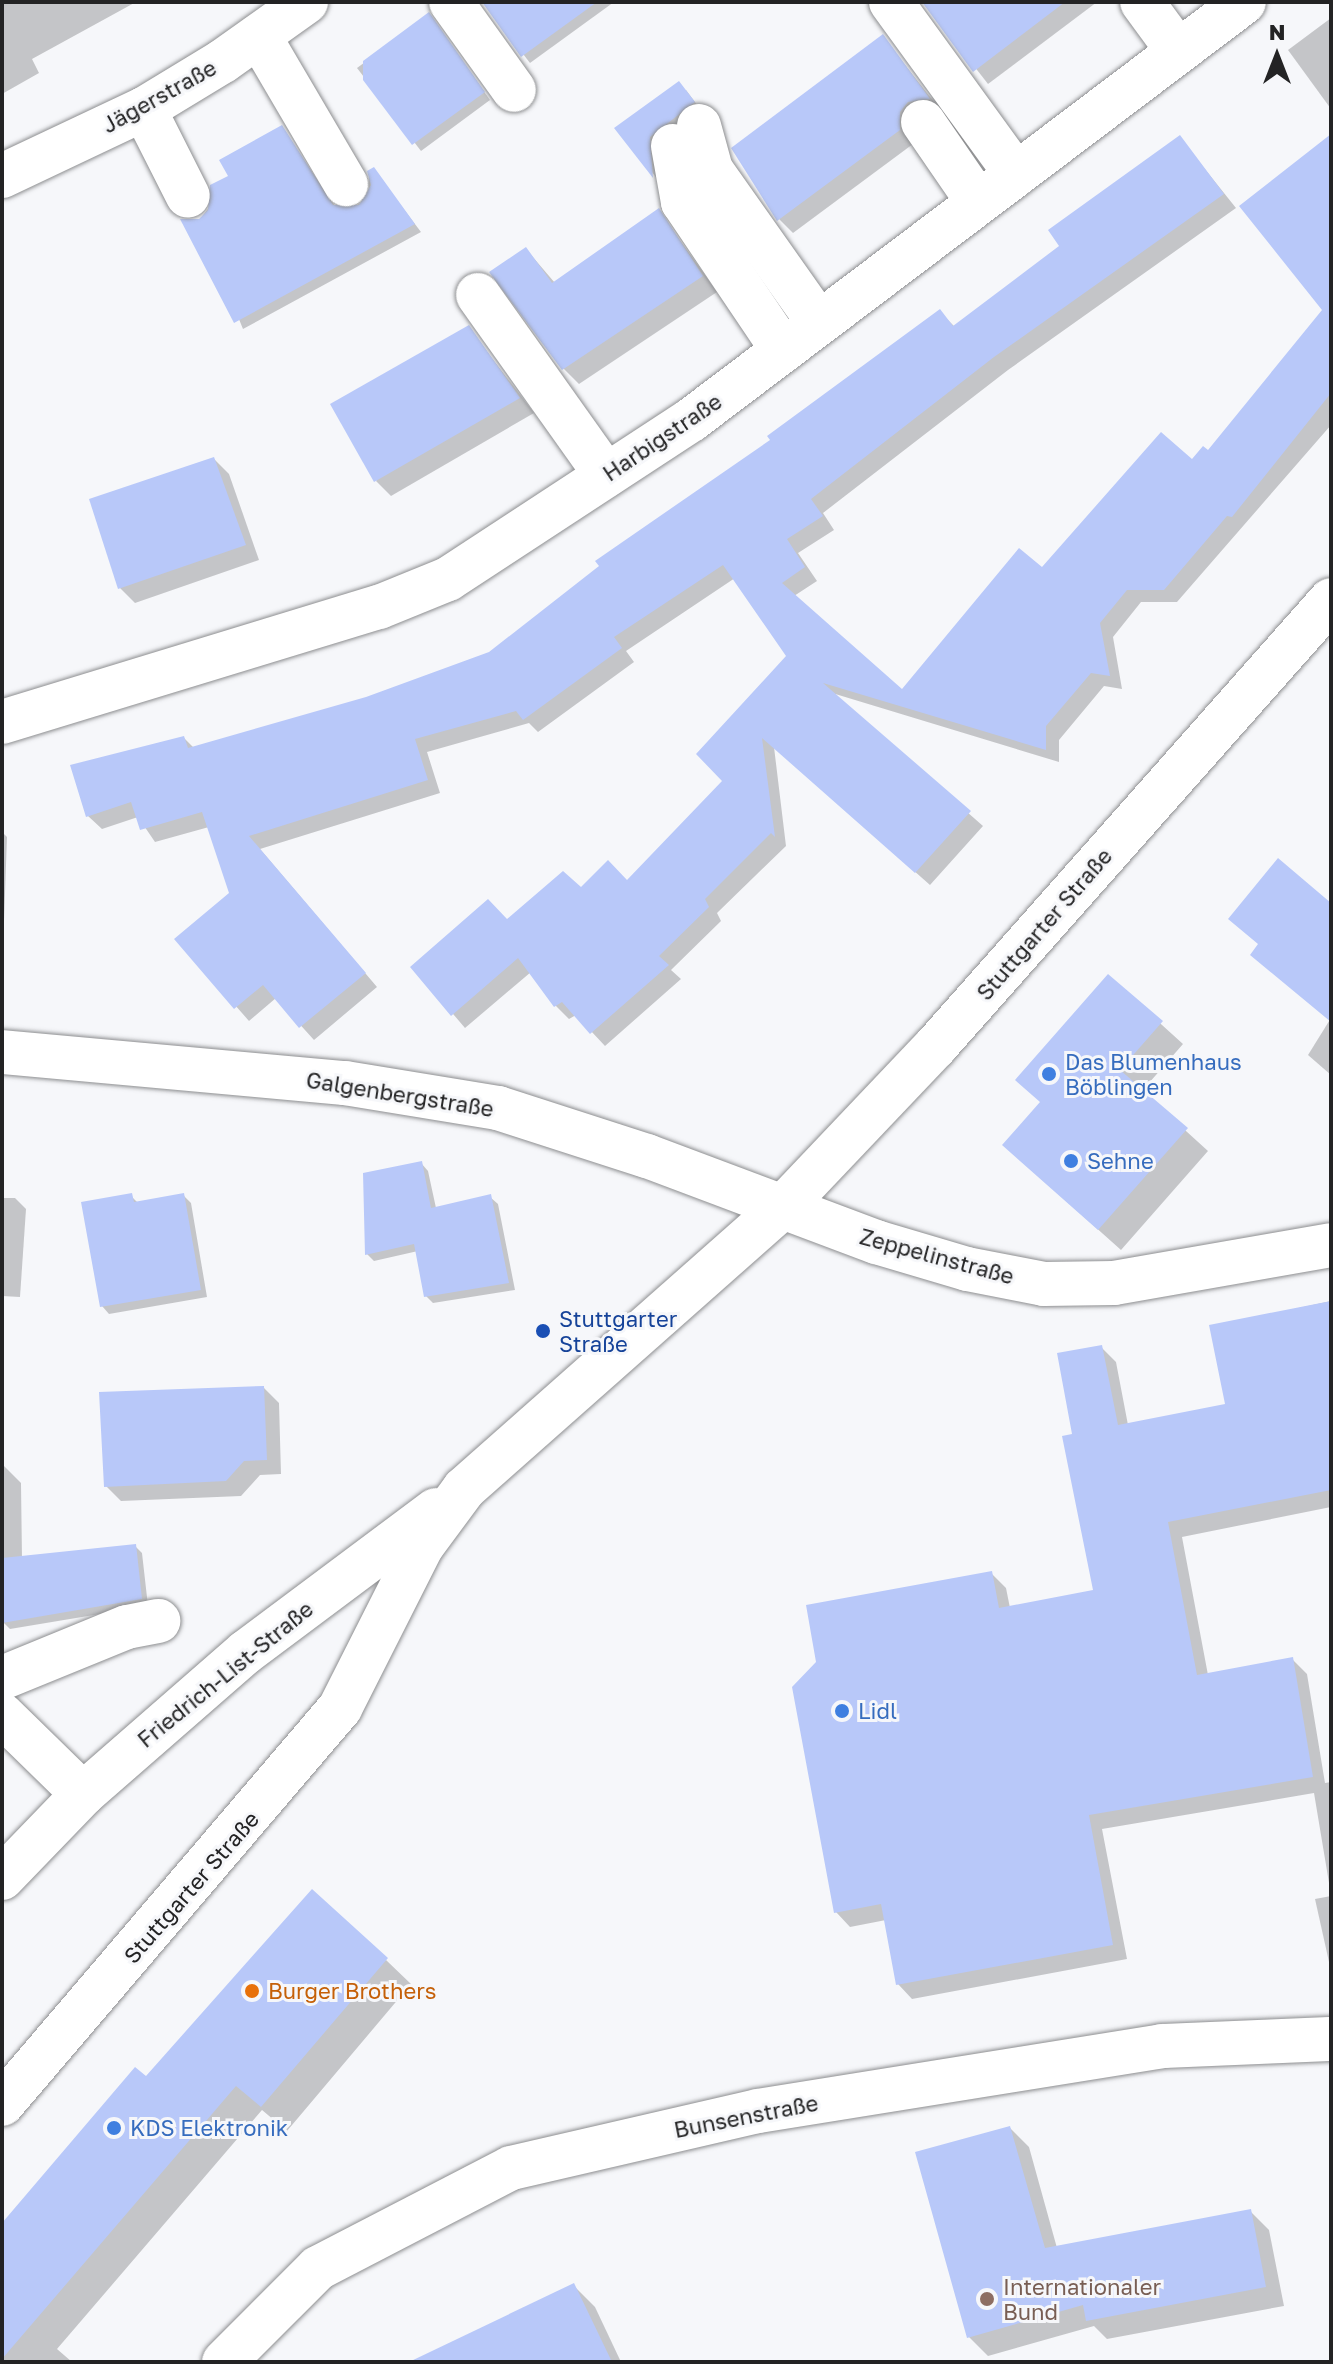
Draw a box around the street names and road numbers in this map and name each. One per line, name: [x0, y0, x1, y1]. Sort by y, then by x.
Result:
street label: Jägerstraße: [97, 54, 221, 138]
street label: Harbigstraße: [598, 388, 726, 486]
street label: Stuttgarter Straße: [971, 843, 1117, 1005]
street label: Galgenbergstraße: [304, 1066, 496, 1122]
street label: Zeppelinstraße: [857, 1223, 1017, 1289]
street label: Friedrich-List-Straße: [132, 1595, 318, 1753]
street label: Stuttgarter Straße: [118, 1806, 264, 1968]
street label: Bunsenstraße: [672, 2089, 820, 2143]

